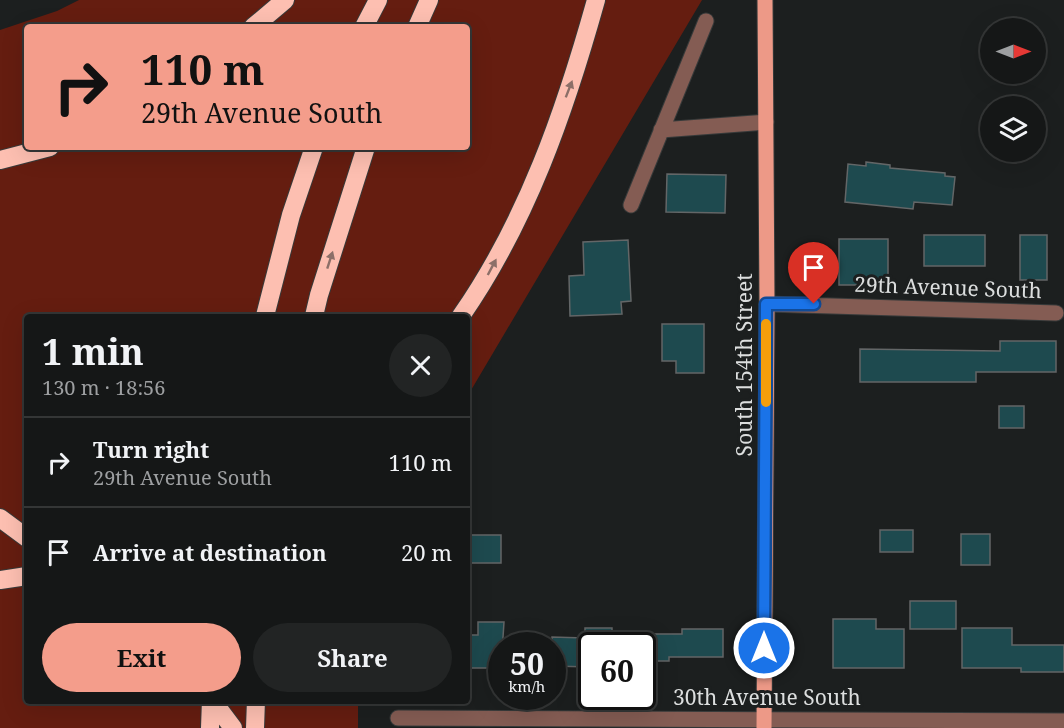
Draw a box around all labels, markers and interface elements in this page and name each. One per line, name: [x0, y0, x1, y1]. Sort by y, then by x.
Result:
north arrow: [980, 18, 1046, 84]
map controls: [980, 18, 1046, 162]
text: 110 m: [141, 40, 265, 97]
icon: right: [42, 48, 120, 126]
one-way arrow: [564, 79, 574, 97]
text: 29th Avenue South: [141, 94, 382, 131]
button: layers: [980, 96, 1046, 162]
pin: [788, 242, 839, 304]
one-way arrow: [326, 251, 335, 269]
icon: arrive: [797, 251, 830, 284]
one-way arrow: [487, 259, 497, 276]
street label: 29th Avenue South: [854, 270, 1042, 304]
street label: South 154th Street: [730, 273, 758, 457]
text: 1 min: [42, 327, 144, 376]
button: close: [389, 334, 452, 397]
text: 130 m · 18:56: [42, 374, 165, 401]
text: Turn right: [93, 434, 209, 464]
icon: right: [42, 446, 75, 479]
text: 110 m: [389, 447, 452, 477]
text: 29th Avenue South: [93, 464, 272, 491]
icon: arrive: [42, 536, 75, 569]
text: Arrive at destination: [93, 537, 327, 567]
text: 20 m: [401, 537, 452, 567]
position arrow: [732, 616, 796, 680]
button: Exit: [42, 623, 241, 692]
button: Share: [253, 623, 452, 692]
speed limit sign: 60: [578, 632, 656, 710]
text: 50: [510, 643, 544, 684]
text: km/h: [509, 676, 545, 696]
street label: 30th Avenue South: [673, 683, 861, 711]

